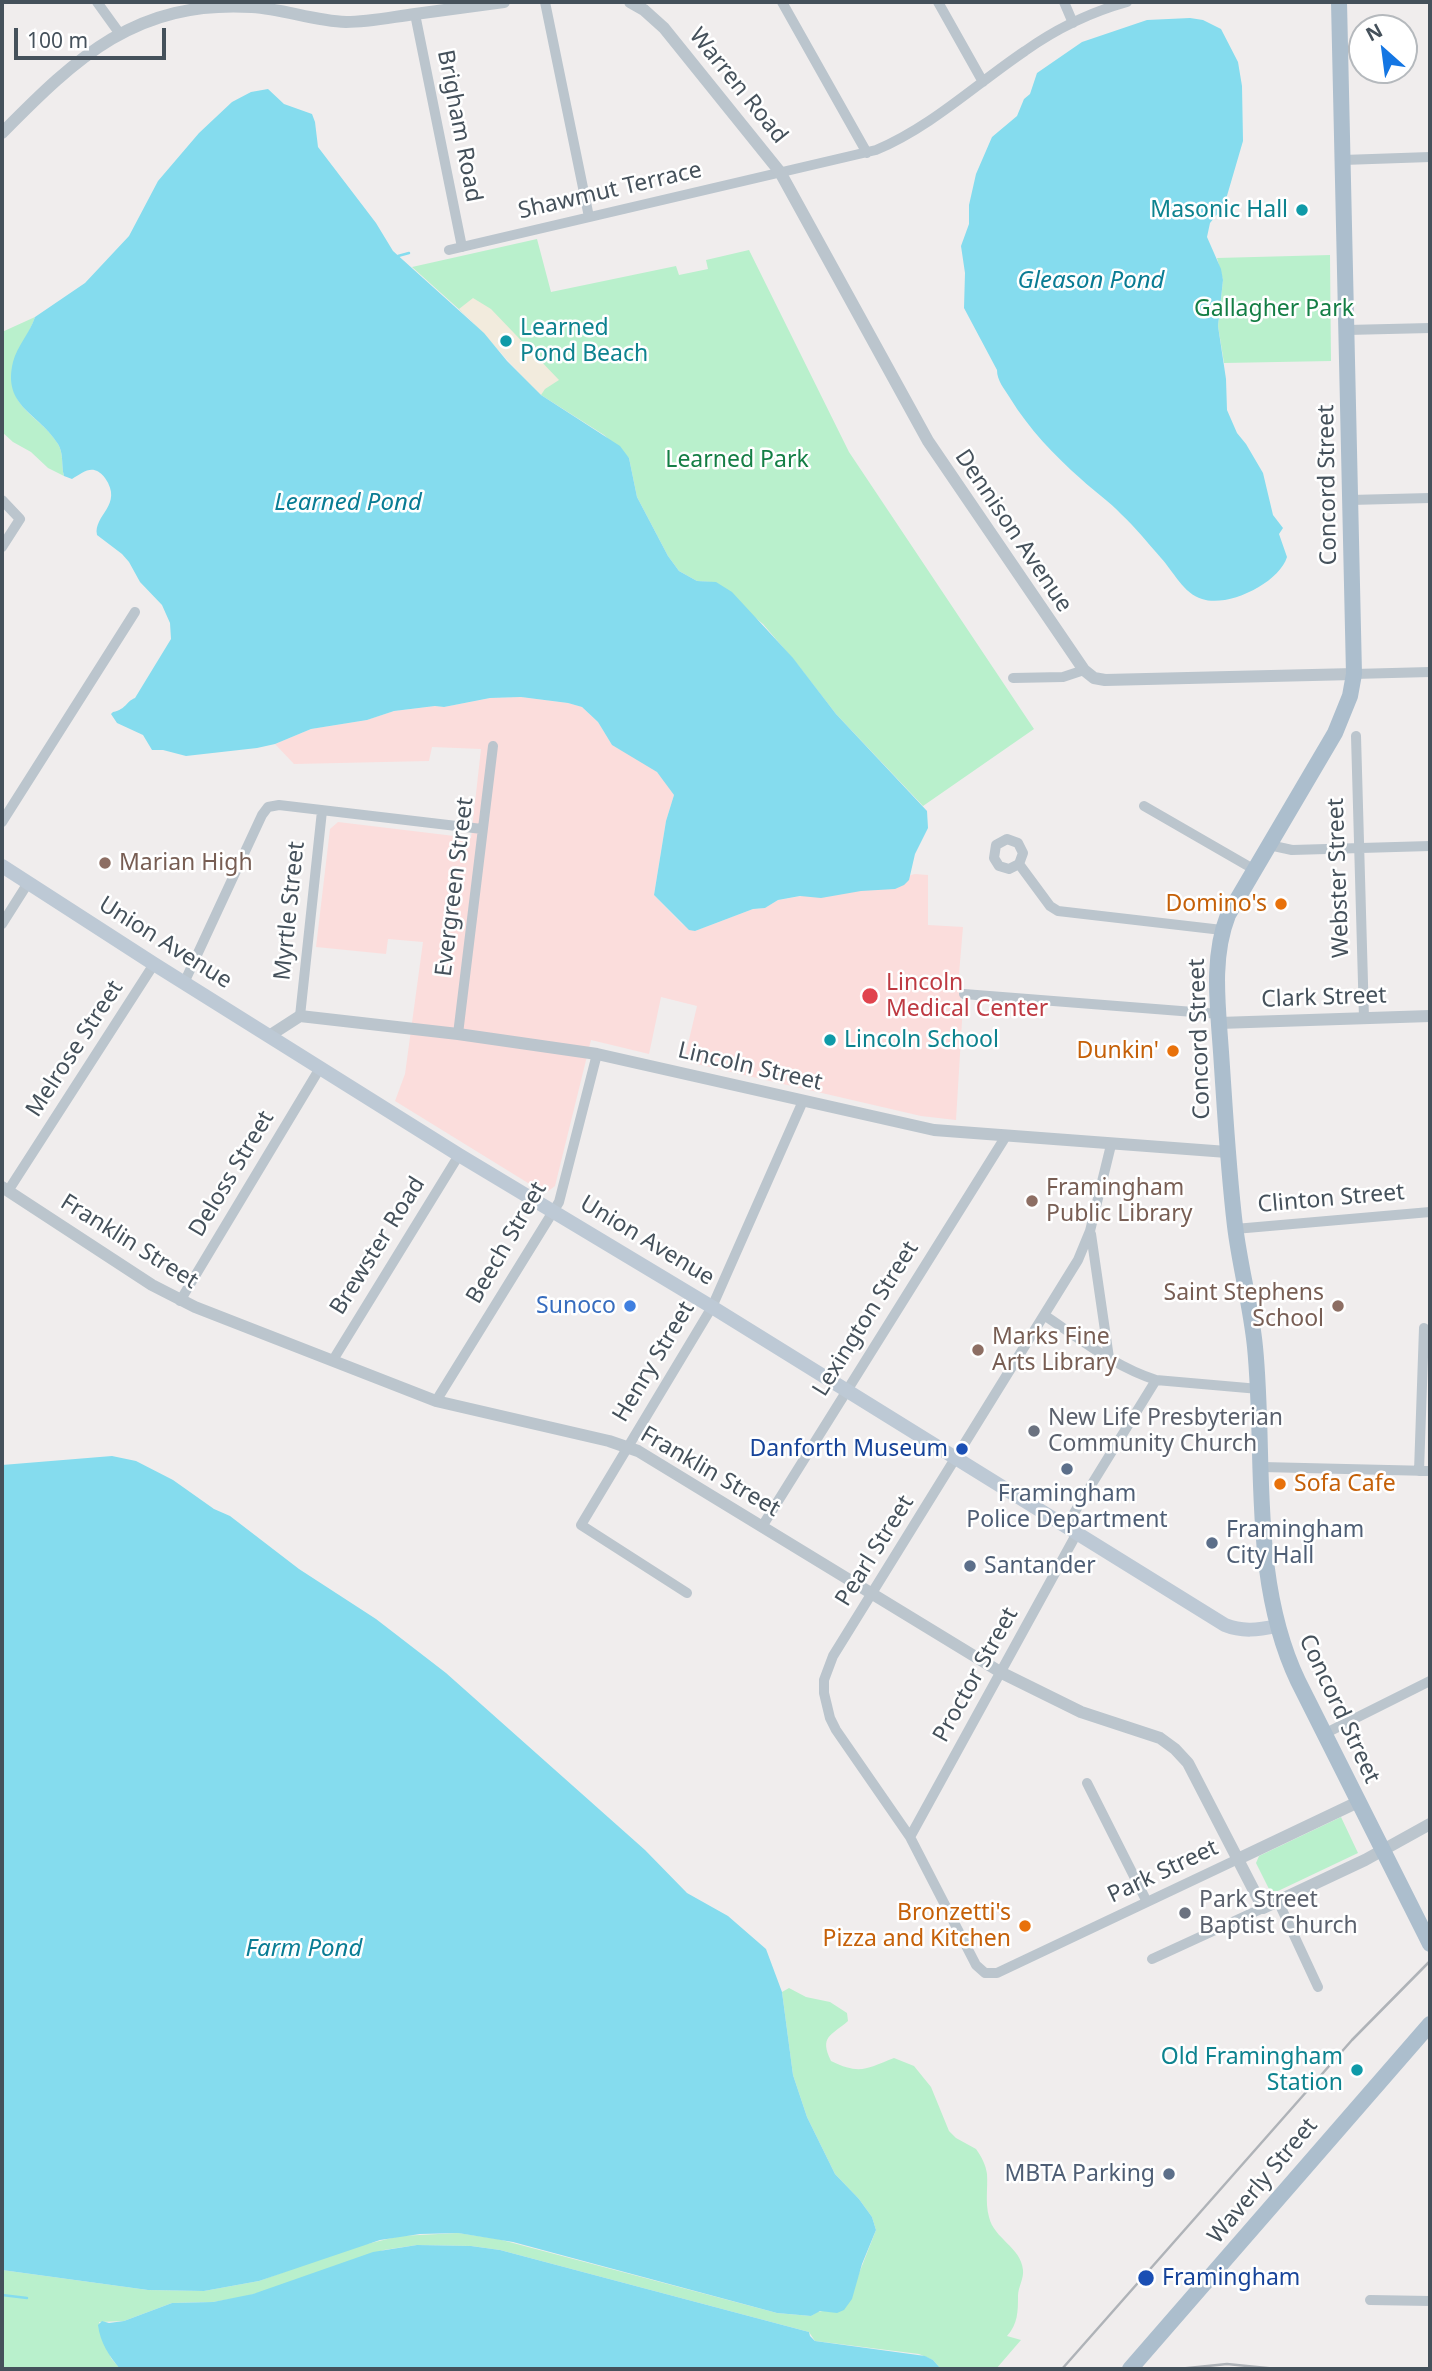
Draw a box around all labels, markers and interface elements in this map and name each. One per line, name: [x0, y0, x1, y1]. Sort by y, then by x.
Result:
scale bar: [18, 14, 170, 58]
north arrow: [1348, 14, 1418, 84]
text: N: [1361, 17, 1387, 47]
street label: Warren Road: [683, 23, 793, 149]
text: 100 m: [27, 26, 88, 54]
street label: Brigham Road: [431, 48, 487, 204]
street label: Shawmut Terrace: [516, 156, 704, 226]
place label: Masonic Hall: [1150, 196, 1288, 224]
marker: Masonic Hall: [1294, 202, 1310, 218]
water label: Gleason Pond: [1018, 267, 1164, 295]
park label: Gallagher Park: [1194, 295, 1354, 323]
place label: Learned Pond Beach: [520, 314, 648, 368]
marker: Learned Pond Beach: [498, 333, 514, 349]
street label: Concord Street: [1313, 404, 1343, 566]
street label: Dennison Avenue: [948, 445, 1078, 617]
park label: Learned Park: [665, 446, 809, 474]
water label: Learned Pond: [274, 489, 422, 517]
street label: Evergreen Street: [430, 796, 480, 978]
street label: Webster Street: [1322, 798, 1356, 958]
street label: Myrtle Street: [269, 840, 311, 982]
place label: Marian High: [119, 849, 253, 877]
marker: Marian High: [97, 855, 113, 871]
place label: Domino's: [1165, 890, 1267, 918]
street label: Union Avenue: [93, 891, 237, 995]
marker: Domino's: [1273, 896, 1289, 912]
street label: Concord Street: [1183, 958, 1217, 1120]
place label: Lincoln Medical Center: [886, 969, 1048, 1023]
street label: Melrose Street: [21, 976, 129, 1122]
street label: Clark Street: [1261, 982, 1387, 1014]
marker: Lincoln Medical Center: [860, 986, 880, 1006]
place label: Lincoln School: [844, 1026, 999, 1054]
marker: Lincoln School: [822, 1032, 838, 1048]
street label: Lincoln Street: [675, 1037, 825, 1097]
place label: Dunkin': [1076, 1037, 1159, 1065]
marker: Dunkin': [1165, 1043, 1181, 1059]
street label: Deloss Street: [184, 1106, 280, 1242]
street label: Brewster Road: [325, 1172, 431, 1320]
place label: Framingham Public Library: [1046, 1174, 1192, 1228]
street label: Beech Street: [461, 1177, 553, 1309]
street label: Clinton Street: [1256, 1179, 1406, 1219]
street label: Franklin Street: [55, 1189, 203, 1295]
street label: Union Avenue: [575, 1190, 719, 1292]
marker: Framingham Public Library: [1024, 1193, 1040, 1209]
street label: Lexington Street: [807, 1236, 925, 1402]
place label: Saint Stephens School: [1164, 1279, 1324, 1333]
place label: Sunoco: [536, 1292, 616, 1320]
street label: Henry Street: [607, 1297, 701, 1427]
marker: Sunoco: [622, 1298, 638, 1314]
marker: Saint Stephens School: [1330, 1298, 1346, 1314]
place label: Marks Fine Arts Library: [992, 1323, 1117, 1377]
marker: Marks Fine Arts Library: [970, 1342, 986, 1358]
place label: New Life Presbyterian Community Church: [1048, 1404, 1283, 1458]
street label: Franklin Street: [635, 1421, 785, 1523]
marker: New Life Presbyterian Community Church: [1026, 1423, 1042, 1439]
place label: Danforth Museum: [749, 1435, 948, 1463]
marker: Danforth Museum: [954, 1441, 970, 1457]
marker: Framingham Police Department: [1059, 1461, 1075, 1477]
place label: Sofa Cafe: [1294, 1470, 1396, 1498]
marker: Sofa Cafe: [1272, 1476, 1288, 1492]
place label: Framingham Police Department: [966, 1480, 1168, 1534]
street label: Pearl Street: [830, 1491, 920, 1611]
place label: Framingham City Hall: [1226, 1516, 1364, 1570]
marker: Framingham City Hall: [1204, 1535, 1220, 1551]
place label: Santander: [984, 1552, 1096, 1580]
marker: Santander: [962, 1558, 978, 1574]
street label: Proctor Street: [928, 1603, 1024, 1747]
street label: Concord Street: [1292, 1630, 1386, 1788]
street label: Park Street: [1103, 1834, 1223, 1910]
place label: Park Street Baptist Church: [1199, 1886, 1358, 1940]
place label: Bronzetti's Pizza and Kitchen: [822, 1899, 1011, 1953]
marker: Park Street Baptist Church: [1177, 1905, 1193, 1921]
marker: Bronzetti's Pizza and Kitchen: [1017, 1918, 1033, 1934]
water label: Farm Pond: [246, 1935, 362, 1963]
place label: Old Framingham Station: [1161, 2043, 1343, 2097]
marker: Old Framingham Station: [1349, 2062, 1365, 2078]
street label: Waverly Street: [1202, 2112, 1324, 2250]
place label: MBTA Parking: [1004, 2160, 1155, 2188]
marker: MBTA Parking: [1161, 2166, 1177, 2182]
place label: Framingham: [1162, 2264, 1300, 2292]
marker: Framingham: [1136, 2268, 1156, 2288]

